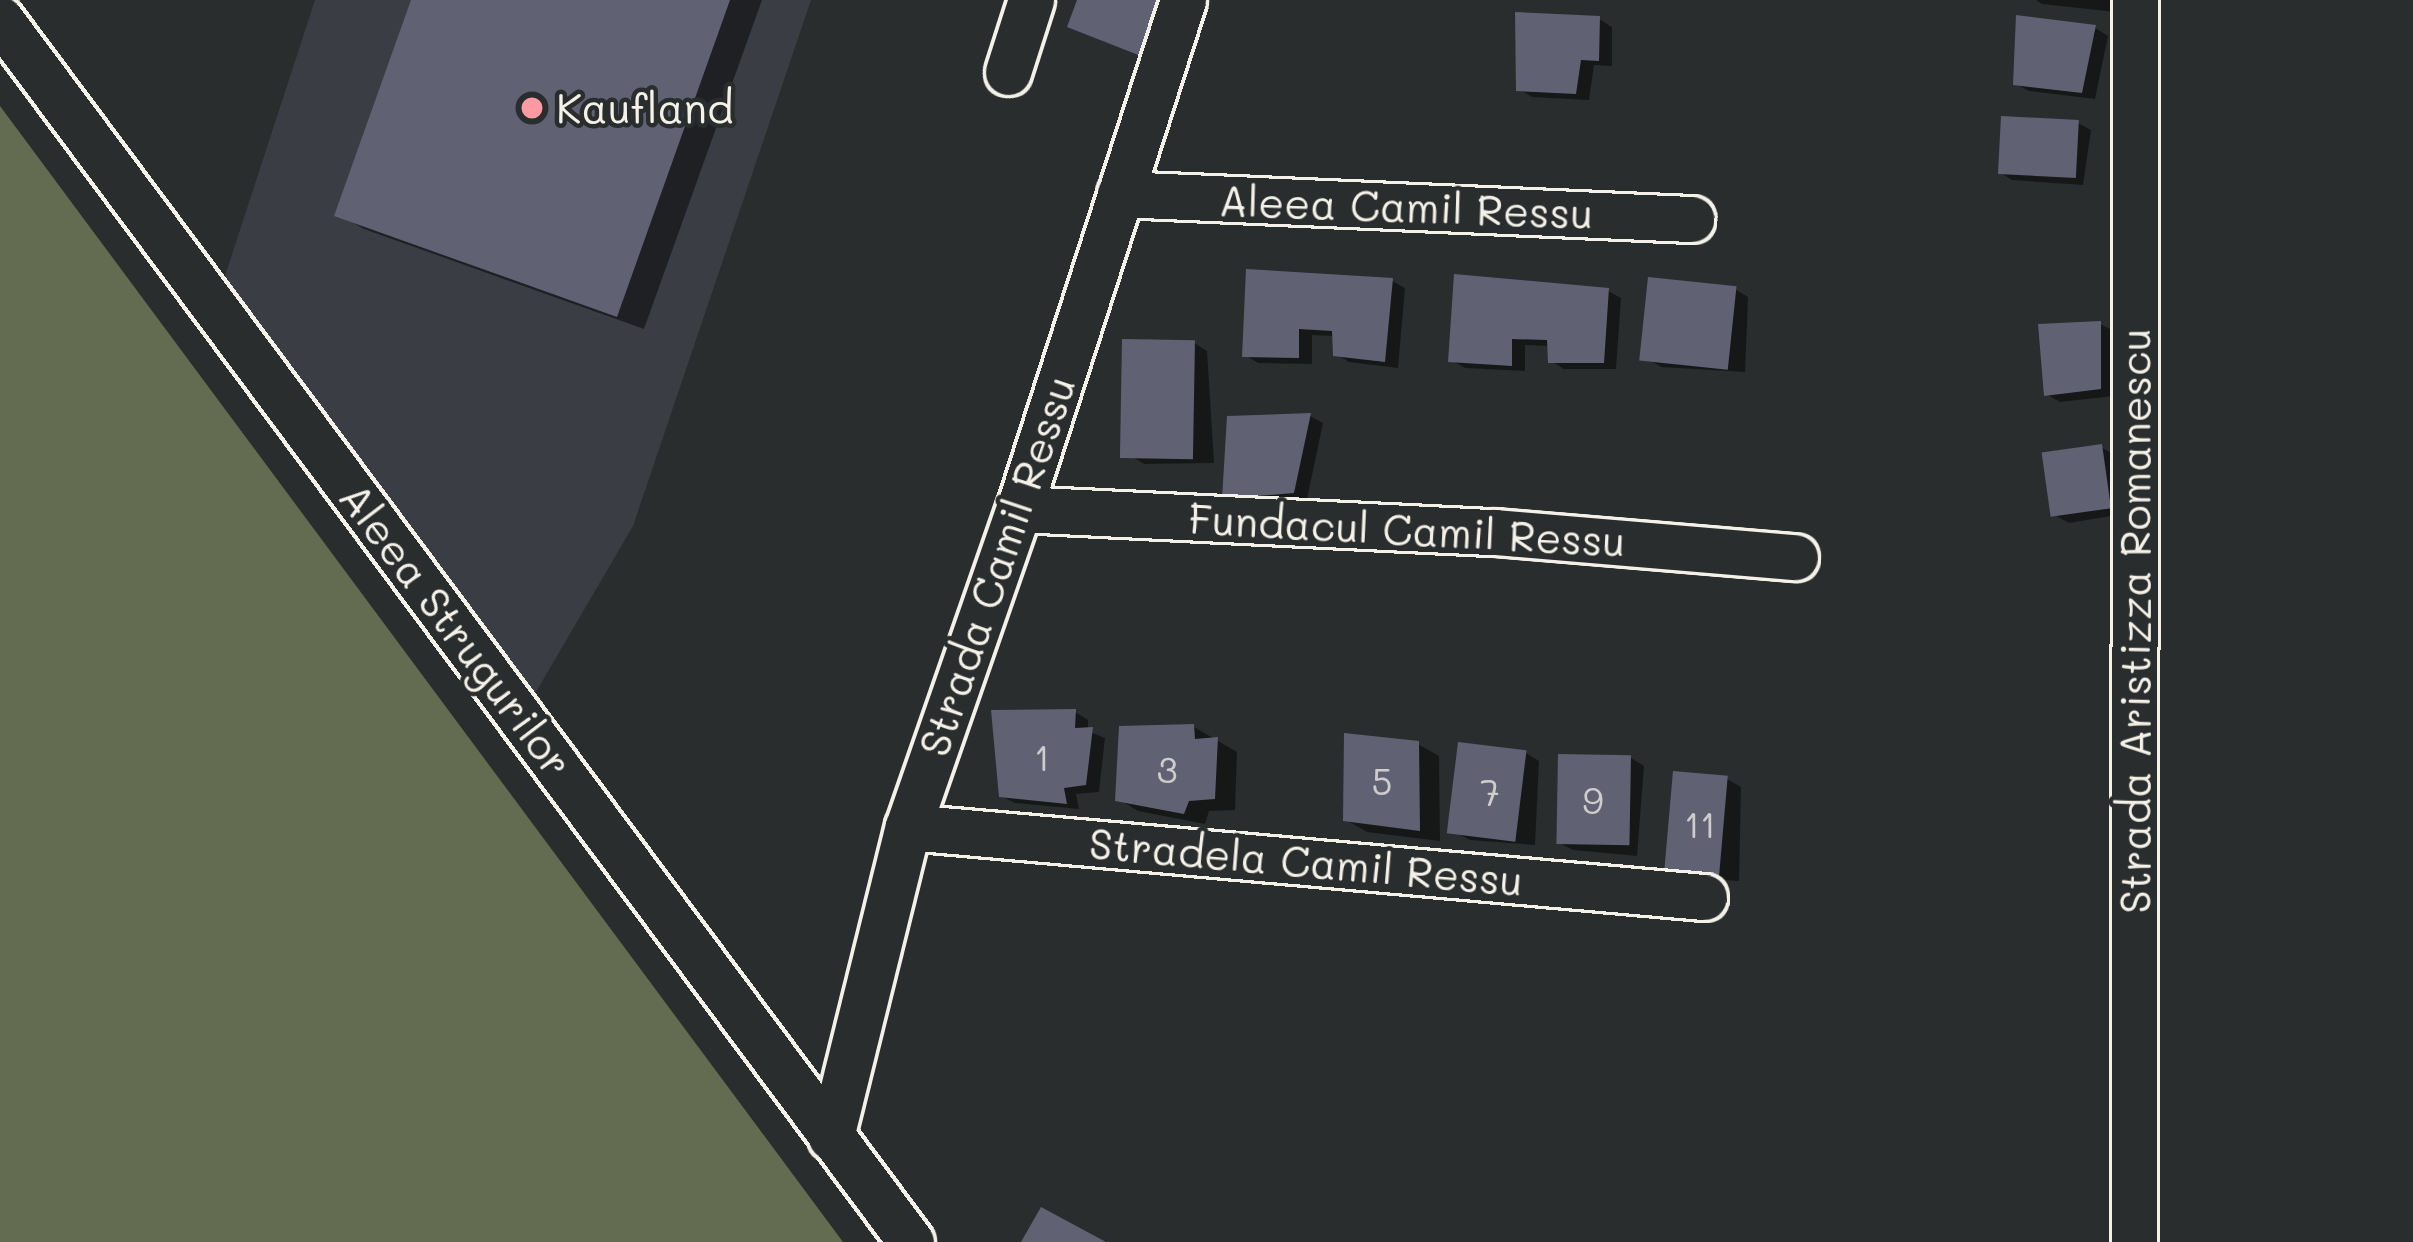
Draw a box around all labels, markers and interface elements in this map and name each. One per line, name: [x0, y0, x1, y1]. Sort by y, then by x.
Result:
place label: Kaufland: [556, 83, 734, 133]
marker: Kaufland: [519, 95, 545, 121]
street label: Aleea Camil Ressu: [1218, 175, 1594, 239]
street label: Strada Aristizza Romanescu: [2110, 328, 2160, 914]
street label: Strada Camil Ressu: [908, 369, 1086, 763]
street label: Aleea Strugurilor: [329, 473, 583, 787]
street label: Fundacul Camil Ressu: [1187, 493, 1627, 567]
house number: 1: [1034, 735, 1050, 779]
house number: 3: [1156, 747, 1178, 791]
house number: 5: [1372, 759, 1392, 803]
house number: 7: [1480, 770, 1500, 814]
house number: 9: [1582, 778, 1604, 822]
house number: 11: [1684, 802, 1716, 846]
street label: Stradela Camil Ressu: [1087, 818, 1525, 906]

